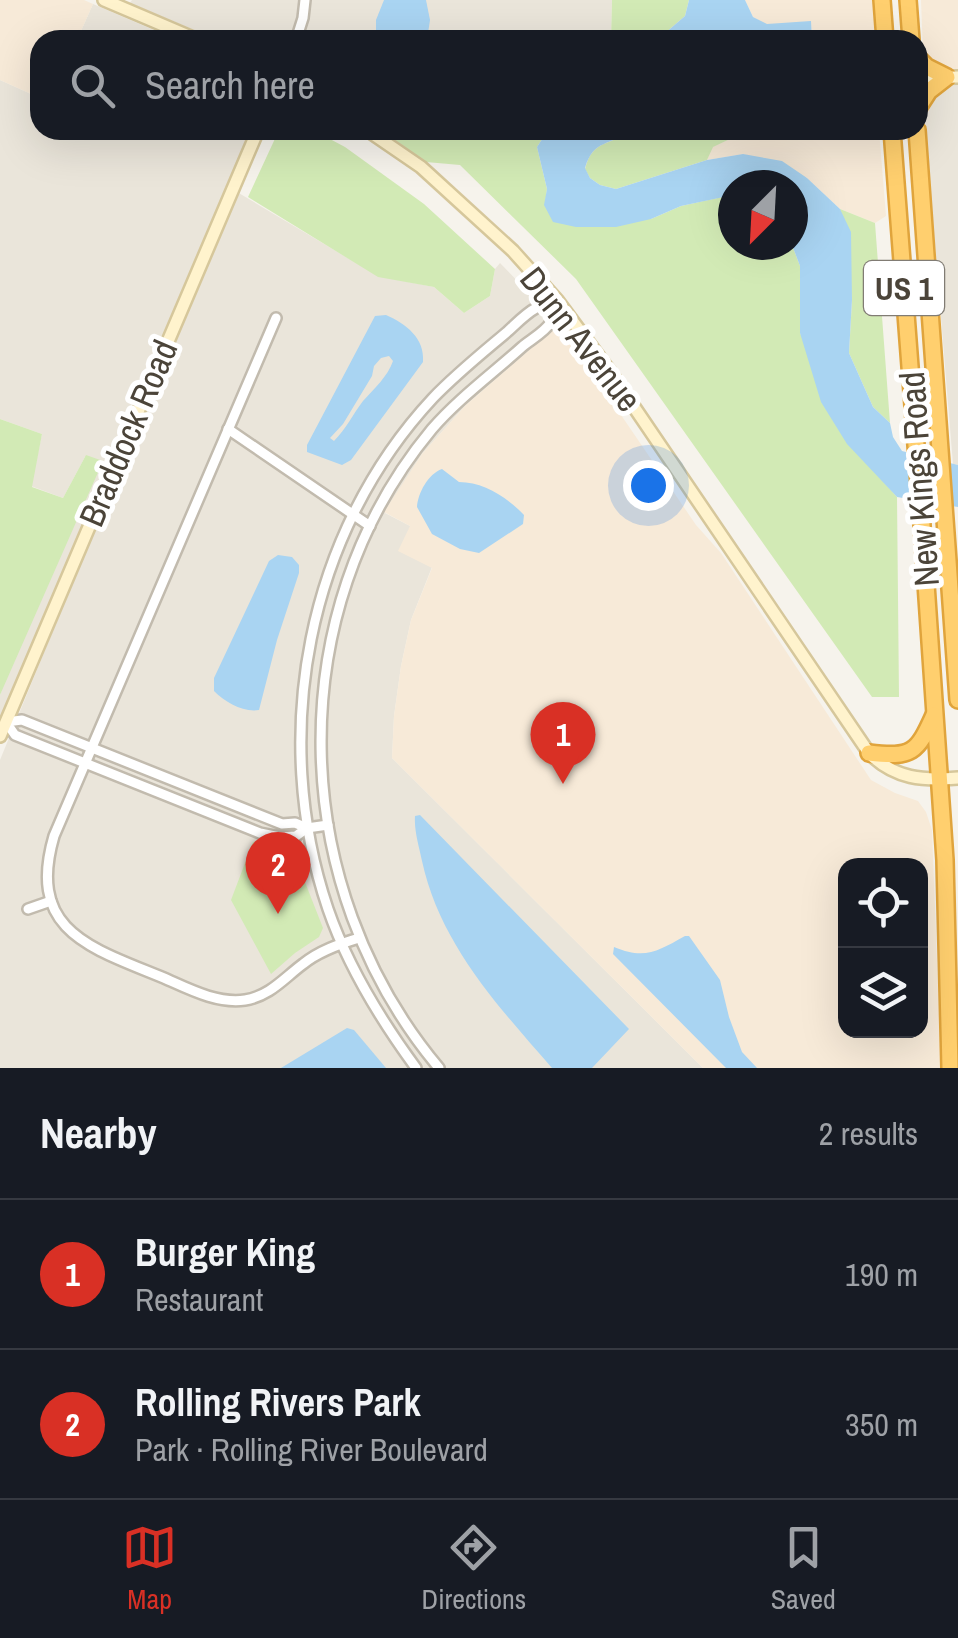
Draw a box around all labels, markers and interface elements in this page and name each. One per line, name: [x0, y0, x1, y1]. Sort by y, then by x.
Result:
search box: [30, 30, 928, 140]
icon: search: [65, 58, 120, 113]
text: Search here: [145, 60, 315, 111]
north arrow: [718, 170, 808, 260]
street label: Dunn Avenue: [510, 257, 652, 421]
road number: US 1: [864, 261, 944, 315]
street label: Braddock Road: [68, 333, 188, 533]
street label: New Kings Road: [888, 370, 950, 588]
your location: [623, 460, 674, 511]
pin: 1: [530, 702, 596, 784]
pin: 2: [246, 832, 310, 914]
map controls: [838, 858, 928, 1038]
button: locate: [838, 858, 928, 948]
button: layers: [838, 948, 928, 1038]
text: Nearby: [40, 1105, 157, 1161]
text: 2 results: [819, 1112, 918, 1155]
text: Burger King: [135, 1227, 315, 1278]
text: 1: [65, 1253, 80, 1296]
text: 190 m: [845, 1253, 918, 1296]
text: Restaurant: [135, 1278, 263, 1321]
text: Rolling Rivers Park: [135, 1377, 421, 1428]
text: 2: [65, 1403, 80, 1446]
text: 350 m: [845, 1403, 918, 1446]
text: Park · Rolling River Boulevard: [135, 1428, 488, 1471]
tab: Map: [122, 1520, 177, 1618]
tab: Directions: [422, 1520, 526, 1618]
tab: Saved: [771, 1520, 836, 1618]

